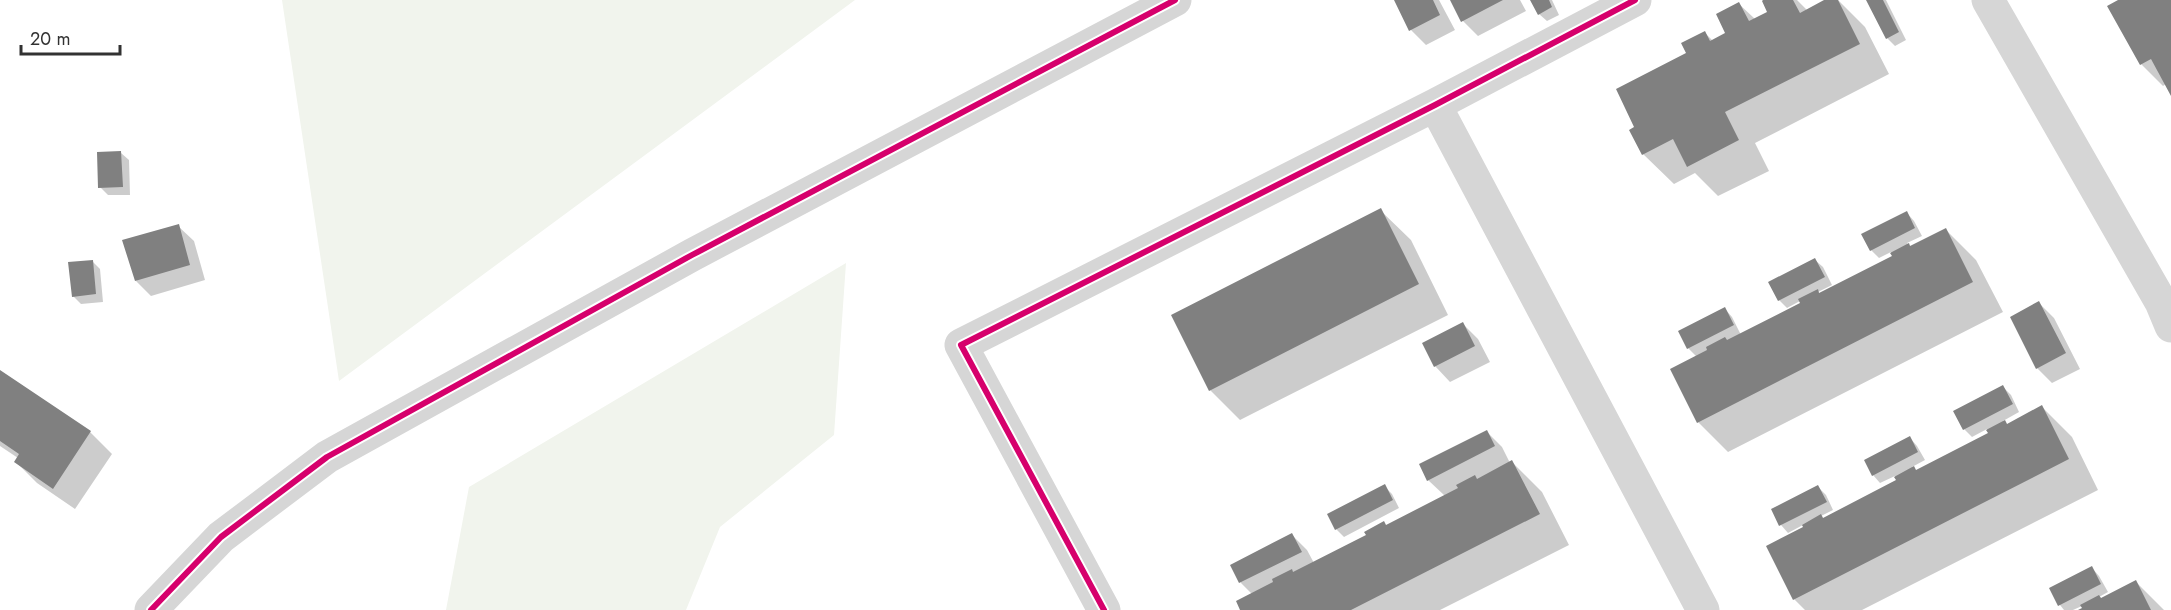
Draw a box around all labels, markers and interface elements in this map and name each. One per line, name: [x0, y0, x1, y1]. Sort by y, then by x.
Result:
scale bar: [21, 18, 120, 56]
text: 20 m: [30, 26, 70, 52]

